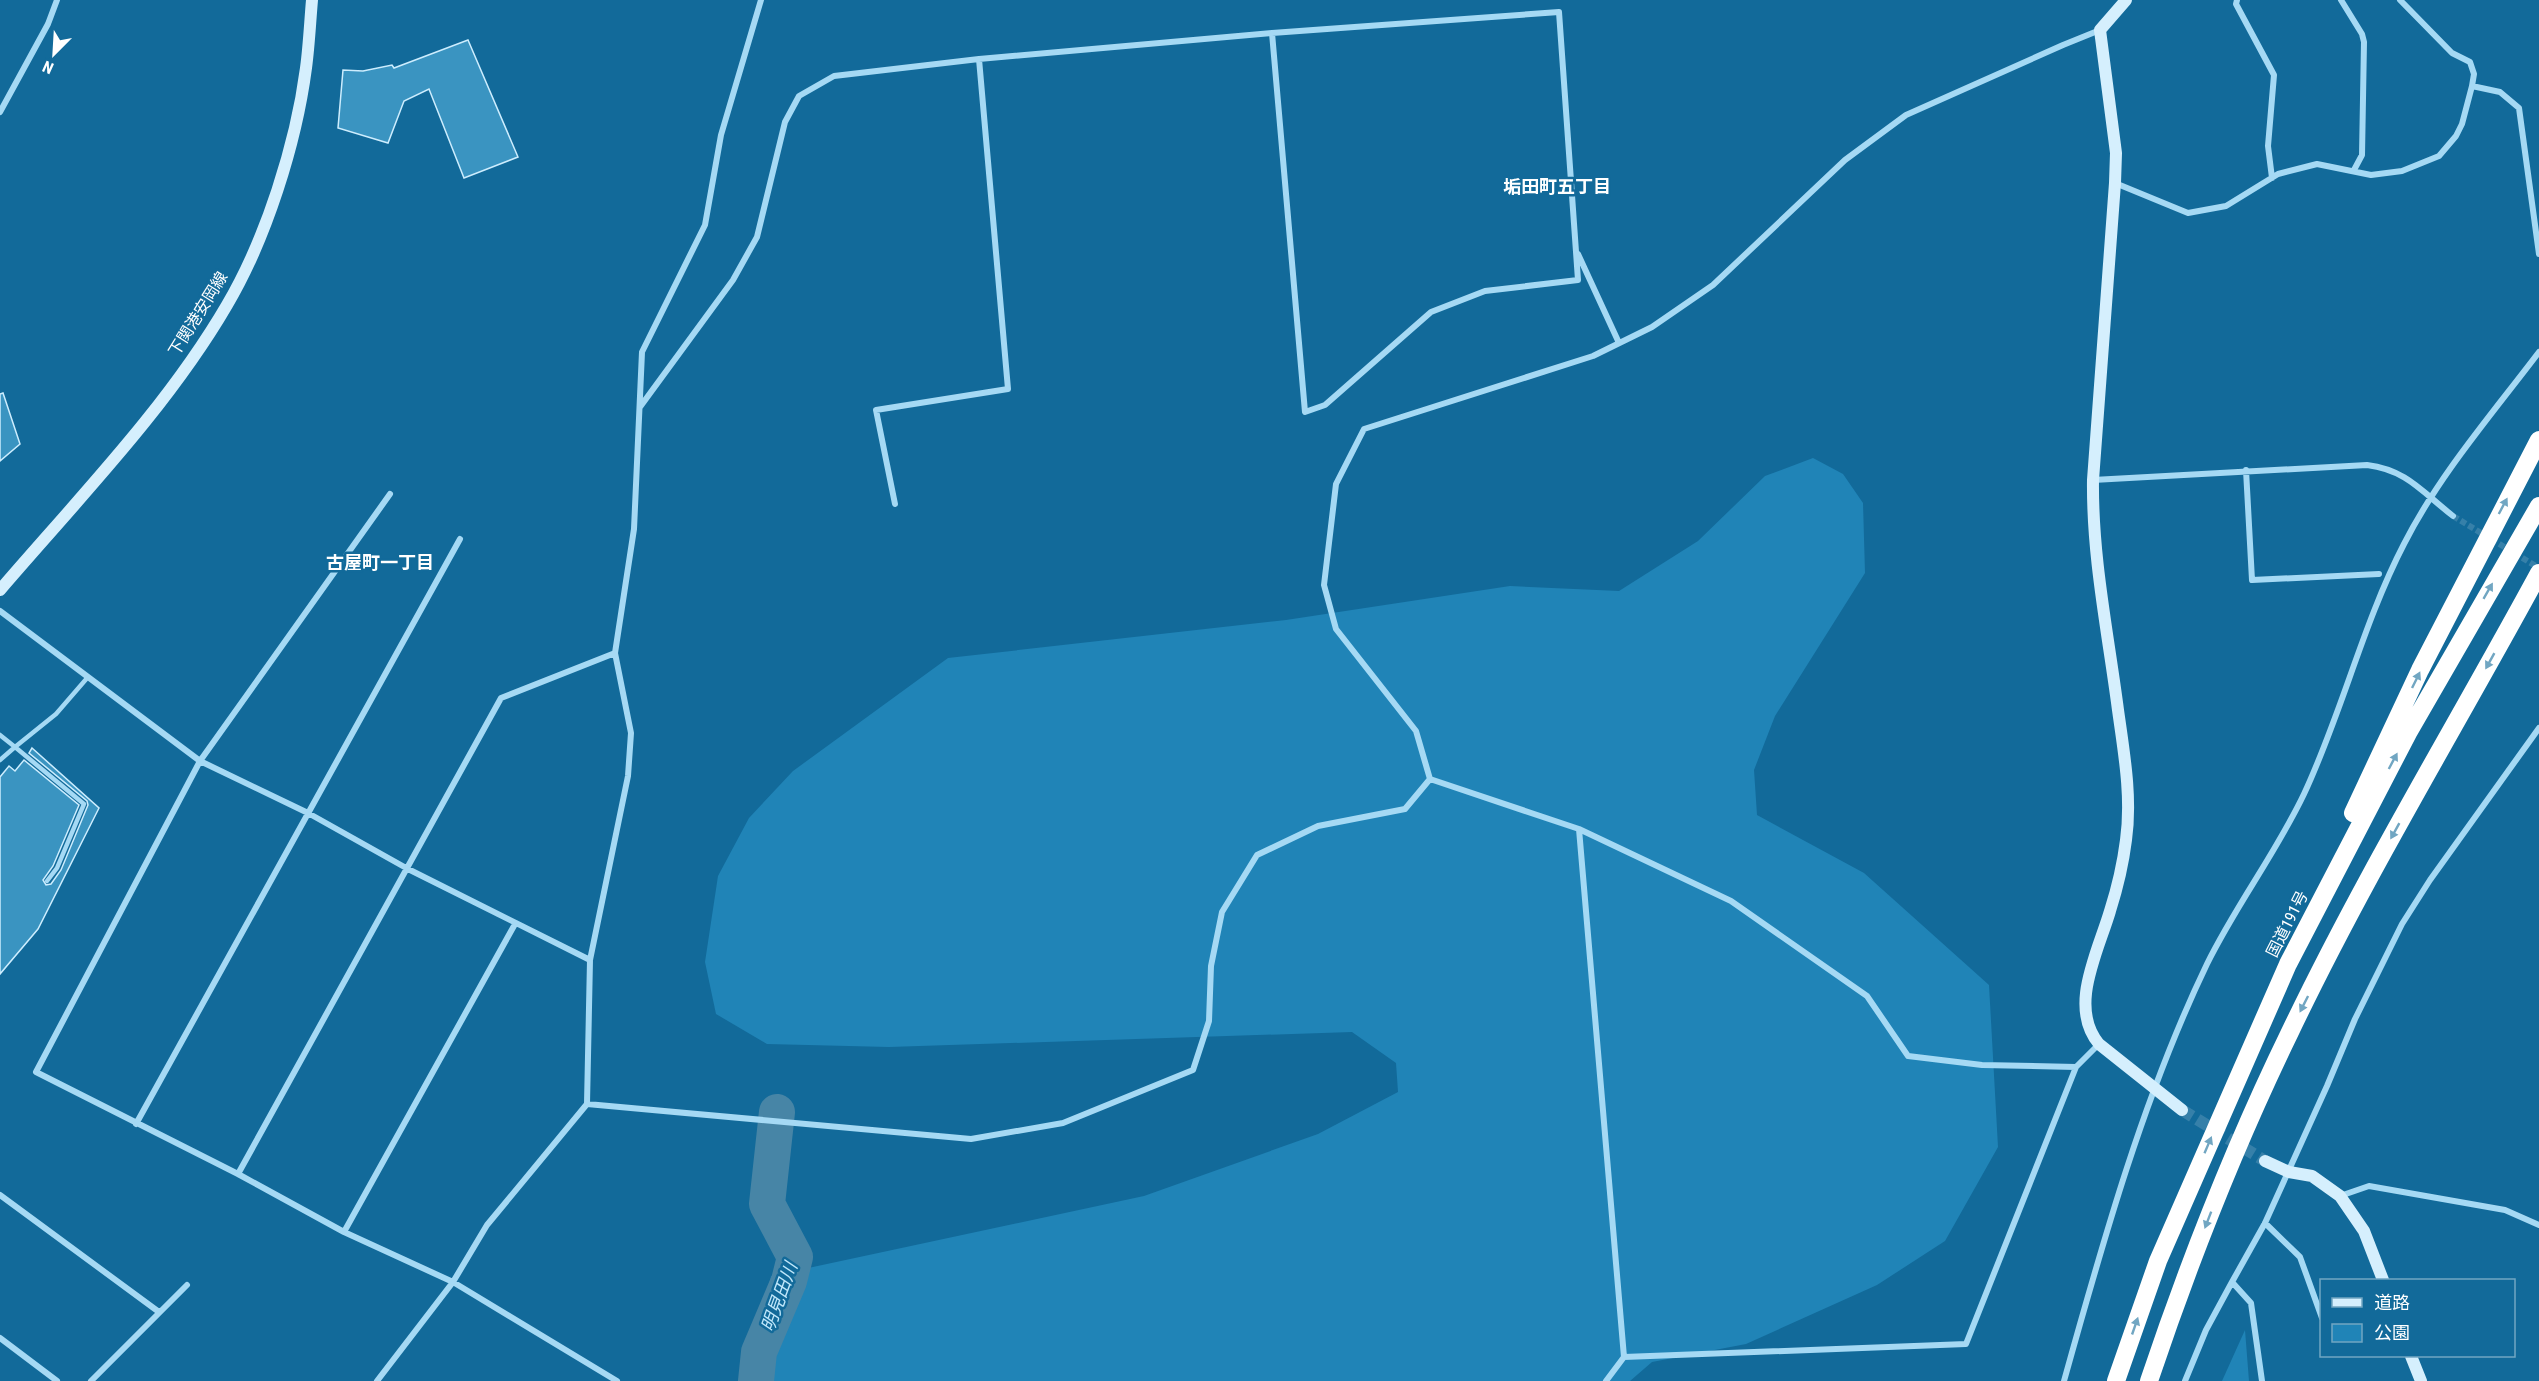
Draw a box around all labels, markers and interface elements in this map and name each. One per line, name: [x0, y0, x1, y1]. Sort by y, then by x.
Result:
north arrow: [24, 24, 84, 84]
text: N: [40, 57, 56, 78]
district label: 垢田町五丁目: [1503, 176, 1611, 197]
street label: 下関港安岡線: [165, 268, 231, 360]
one-way arrow: [2498, 498, 2508, 515]
district label: 古屋町一丁目: [326, 552, 434, 573]
one-way arrow: [2483, 583, 2494, 599]
one-way arrow: [2485, 653, 2495, 670]
one-way arrow: [2411, 672, 2420, 689]
one-way arrow: [2388, 753, 2398, 770]
one-way arrow: [2390, 823, 2400, 840]
street label: 国道191号: [2262, 888, 2312, 960]
one-way arrow: [2299, 995, 2309, 1012]
one-way arrow: [2203, 1135, 2213, 1153]
one-way arrow: [2202, 1211, 2212, 1229]
water label: 明見田川: [757, 1258, 802, 1334]
legend: [2320, 1279, 2515, 1357]
text: 道路: [2374, 1292, 2410, 1313]
one-way arrow: [2131, 1317, 2141, 1335]
text: 公園: [2374, 1322, 2410, 1343]

